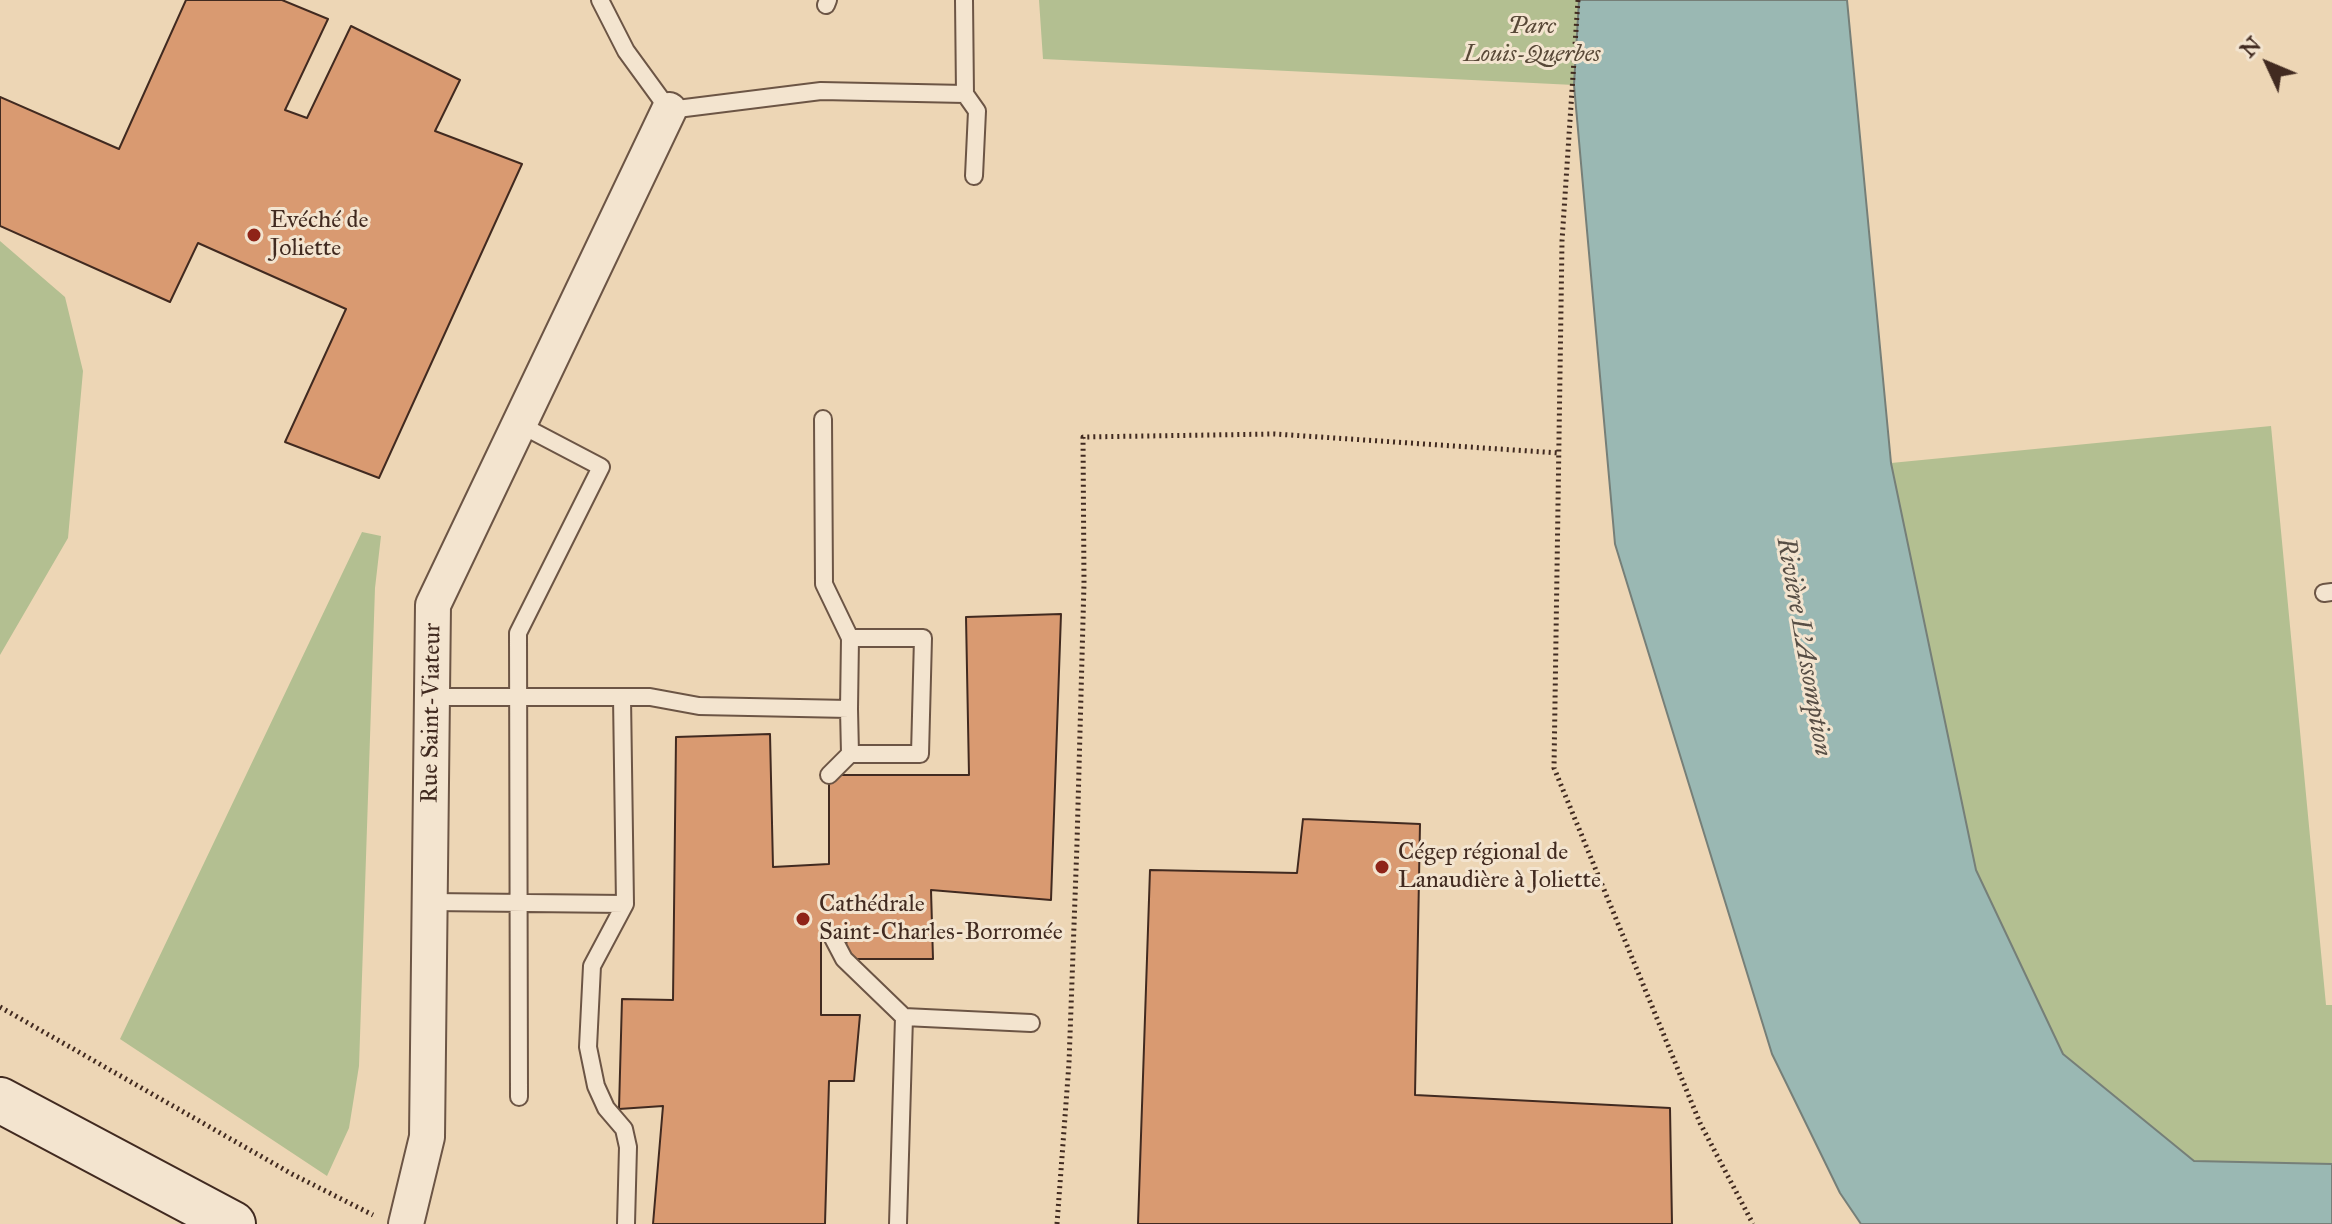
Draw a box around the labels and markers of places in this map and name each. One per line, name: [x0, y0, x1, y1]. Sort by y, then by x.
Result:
place label: Evéché de Joliette: [270, 207, 368, 263]
marker: Evéché de Joliette: [245, 226, 263, 244]
place label: Cégep régional de Lanaudière à Joliette: [1398, 839, 1601, 895]
marker: Cégep régional de Lanaudière à Joliette: [1373, 858, 1391, 876]
place label: Cathédrale Saint-Charles-Borromée: [819, 891, 1063, 947]
marker: Cathédrale Saint-Charles-Borromée: [794, 910, 812, 928]

